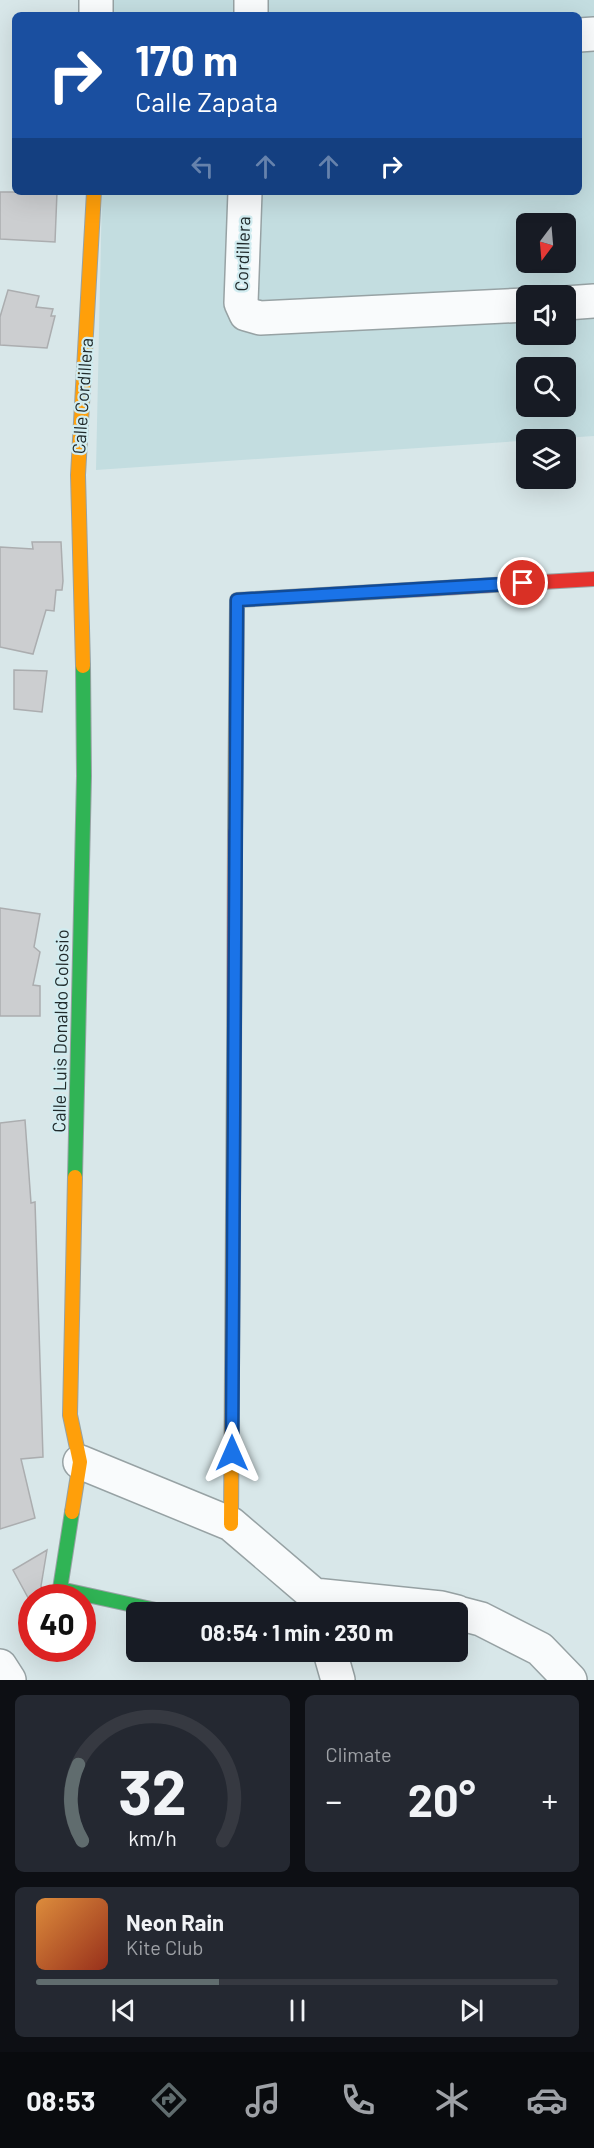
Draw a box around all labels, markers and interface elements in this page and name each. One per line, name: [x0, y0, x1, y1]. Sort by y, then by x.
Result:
text: 170 m: [135, 34, 238, 84]
icon: right: [36, 36, 114, 114]
text: Calle Zapata: [135, 85, 278, 117]
icon: left: [186, 150, 219, 183]
icon: ahead: [249, 150, 282, 183]
icon: ahead: [312, 150, 345, 183]
icon: right: [375, 150, 408, 183]
north arrow: [516, 213, 576, 273]
map controls: [516, 213, 576, 489]
street label: Cordillera: [230, 216, 254, 292]
button: sound: [516, 285, 576, 345]
street label: Calle Cordillera: [67, 337, 97, 455]
button: search: [516, 357, 576, 417]
button: layers: [516, 429, 576, 489]
pin: [497, 557, 548, 608]
icon: arrive: [506, 566, 539, 599]
street label: Calle Luis Donaldo Colosio: [47, 929, 73, 1133]
position arrow: [200, 1421, 264, 1485]
speed limit sign: 40: [18, 1584, 96, 1662]
text: 08:54 · 1 min · 230 m: [201, 1619, 393, 1645]
text: Climate: [326, 1742, 392, 1766]
text: 32: [118, 1753, 187, 1827]
text: 20°: [408, 1772, 476, 1826]
text: −: [326, 1780, 342, 1820]
text: +: [542, 1780, 558, 1820]
text: km/h: [128, 1825, 177, 1850]
text: Neon Rain: [126, 1909, 224, 1935]
text: Kite Club: [126, 1935, 203, 1959]
icon: previous: [107, 1994, 140, 2027]
icon: pause: [281, 1994, 314, 2027]
icon: next: [455, 1994, 488, 2027]
icon: directions: [148, 2079, 190, 2121]
icon: music: [242, 2079, 284, 2121]
icon: phone: [337, 2079, 379, 2121]
icon: climate: [431, 2079, 473, 2121]
icon: car: [526, 2079, 568, 2121]
text: 08:53: [26, 2084, 95, 2116]

